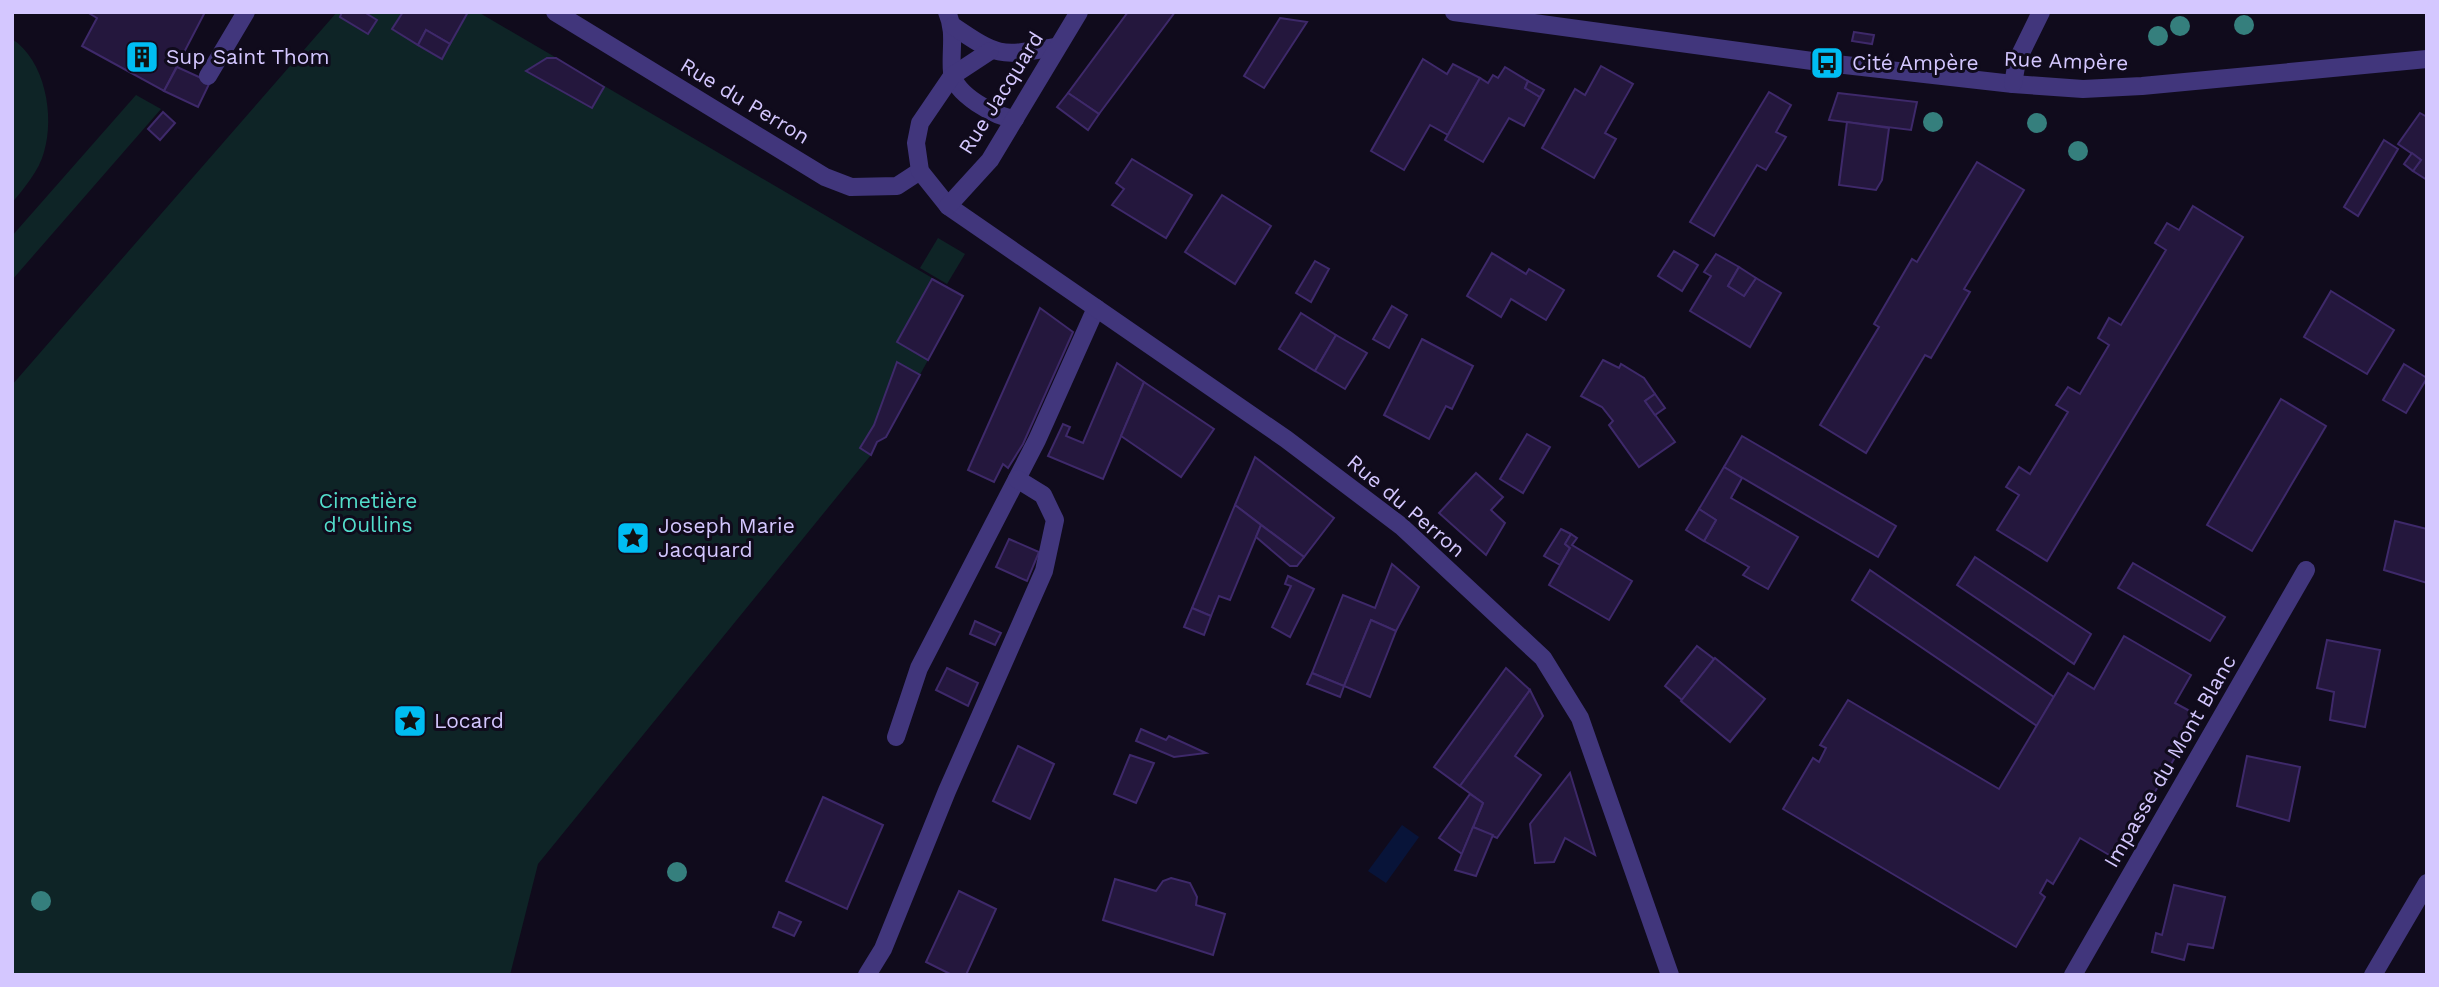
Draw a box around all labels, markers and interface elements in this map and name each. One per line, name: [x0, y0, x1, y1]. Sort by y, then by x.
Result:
street label: Rue Jacquard: [953, 27, 1048, 159]
building icon: Sup Saint Thom: [123, 38, 161, 76]
place label: Sup Saint Thom: [166, 44, 329, 69]
bus stop icon: Cité Ampère: [1808, 44, 1846, 82]
street label: Rue Ampère: [2003, 46, 2129, 75]
place label: Cité Ampère: [1852, 50, 1979, 75]
street label: Rue du Perron: [676, 52, 814, 149]
street label: Rue du Perron: [1342, 449, 1470, 562]
park label: Cimetière d'Oullins: [319, 488, 417, 537]
place label: Joseph Marie Jacquard: [658, 513, 795, 562]
place icon: Joseph Marie Jacquard: [614, 519, 652, 557]
street label: Impasse du Mont Blanc: [2098, 650, 2241, 872]
place icon: Locard: [391, 702, 429, 740]
place label: Locard: [434, 708, 504, 733]

